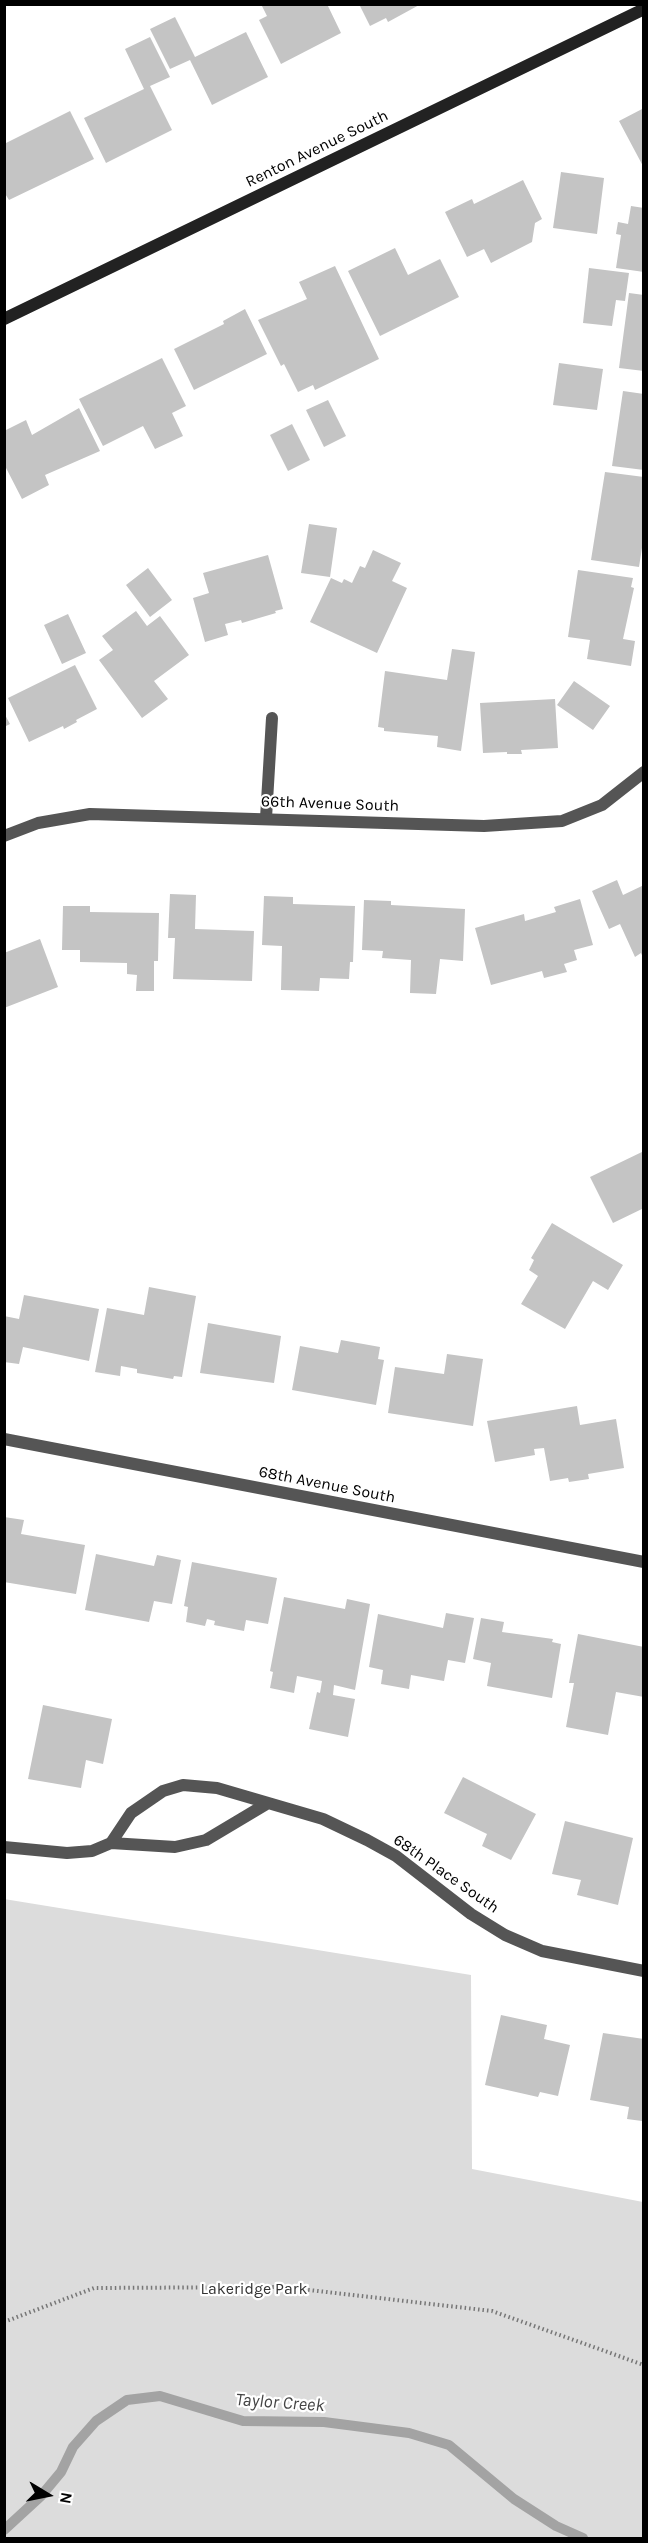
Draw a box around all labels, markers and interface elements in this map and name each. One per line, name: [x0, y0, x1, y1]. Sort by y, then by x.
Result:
street label: Renton Avenue South: [243, 106, 391, 192]
street label: 66th Avenue South: [261, 792, 399, 816]
street label: 68th Avenue South: [257, 1462, 397, 1508]
street label: 68th Place South: [389, 1830, 503, 1918]
park label: Lakeridge Park: [200, 2279, 308, 2299]
water label: Taylor Creek: [235, 2389, 325, 2417]
north arrow: [18, 2465, 78, 2525]
text: N: [56, 2491, 77, 2506]

